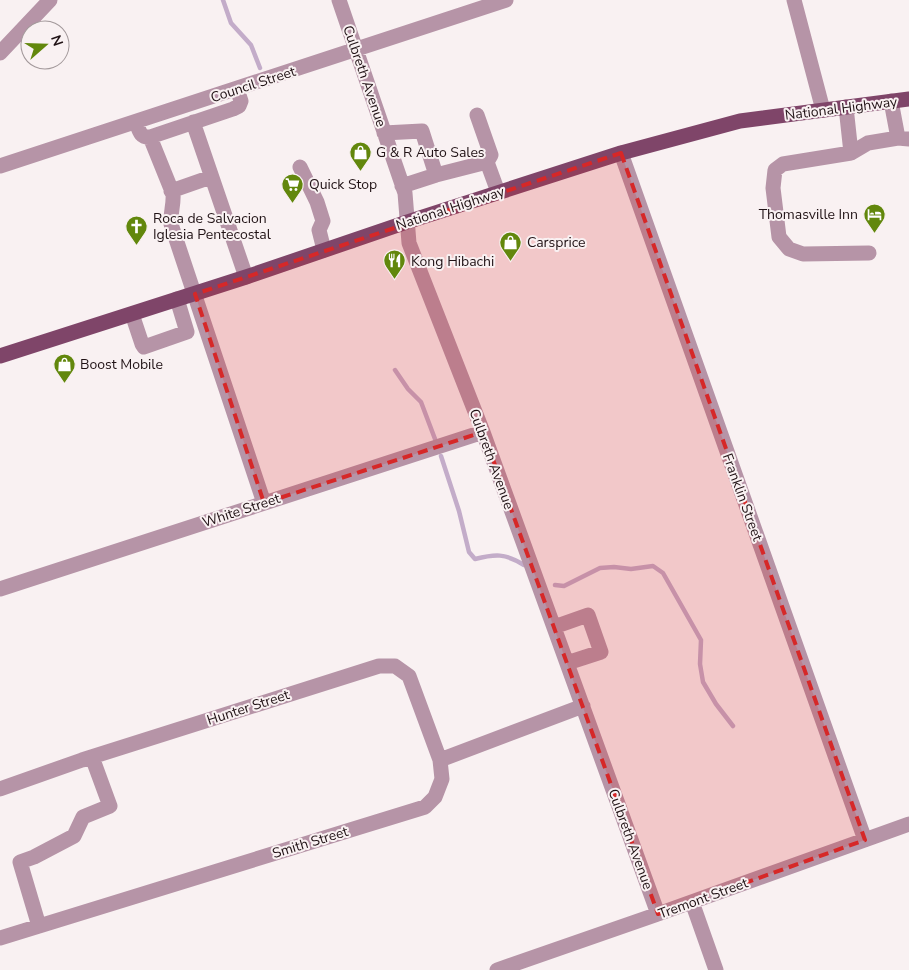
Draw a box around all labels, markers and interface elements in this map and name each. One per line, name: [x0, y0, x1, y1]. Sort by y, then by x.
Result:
north arrow: [20, 20, 70, 70]
street label: Culbreth Avenue: [338, 23, 391, 129]
text: N: [46, 33, 67, 49]
street label: Council Street: [208, 62, 298, 107]
street label: National Highway: [784, 92, 899, 125]
shop icon: G & R Auto Sales: [348, 140, 372, 171]
place label: G & R Auto Sales: [376, 143, 485, 162]
supermarket icon: Quick Stop: [281, 172, 305, 203]
place label: Quick Stop: [309, 175, 377, 194]
street label: National Highway: [393, 182, 508, 235]
hotel icon: Thomasville Inn: [862, 202, 886, 233]
place label: Thomasville Inn: [759, 205, 858, 224]
place label: Roca de Salvacion Iglesia Pentecostal: [153, 209, 272, 244]
church icon: Roca de Salvacion Iglesia Pentecostal: [125, 214, 149, 245]
shop icon: Carsprice: [499, 230, 523, 261]
place label: Carsprice: [527, 233, 586, 252]
restaurant icon: Kong Hibachi: [383, 249, 407, 280]
place label: Kong Hibachi: [411, 252, 494, 271]
shop icon: Boost Mobile: [52, 352, 76, 383]
place label: Boost Mobile: [80, 355, 163, 374]
street label: Culbreth Avenue: [464, 406, 519, 512]
street label: Franklin Street: [718, 451, 767, 544]
street label: White Street: [200, 489, 283, 532]
street label: Hunter Street: [205, 685, 292, 730]
street label: Culbreth Avenue: [603, 786, 658, 892]
street label: Smith Street: [270, 822, 351, 863]
street label: Tremont Street: [656, 873, 751, 923]

